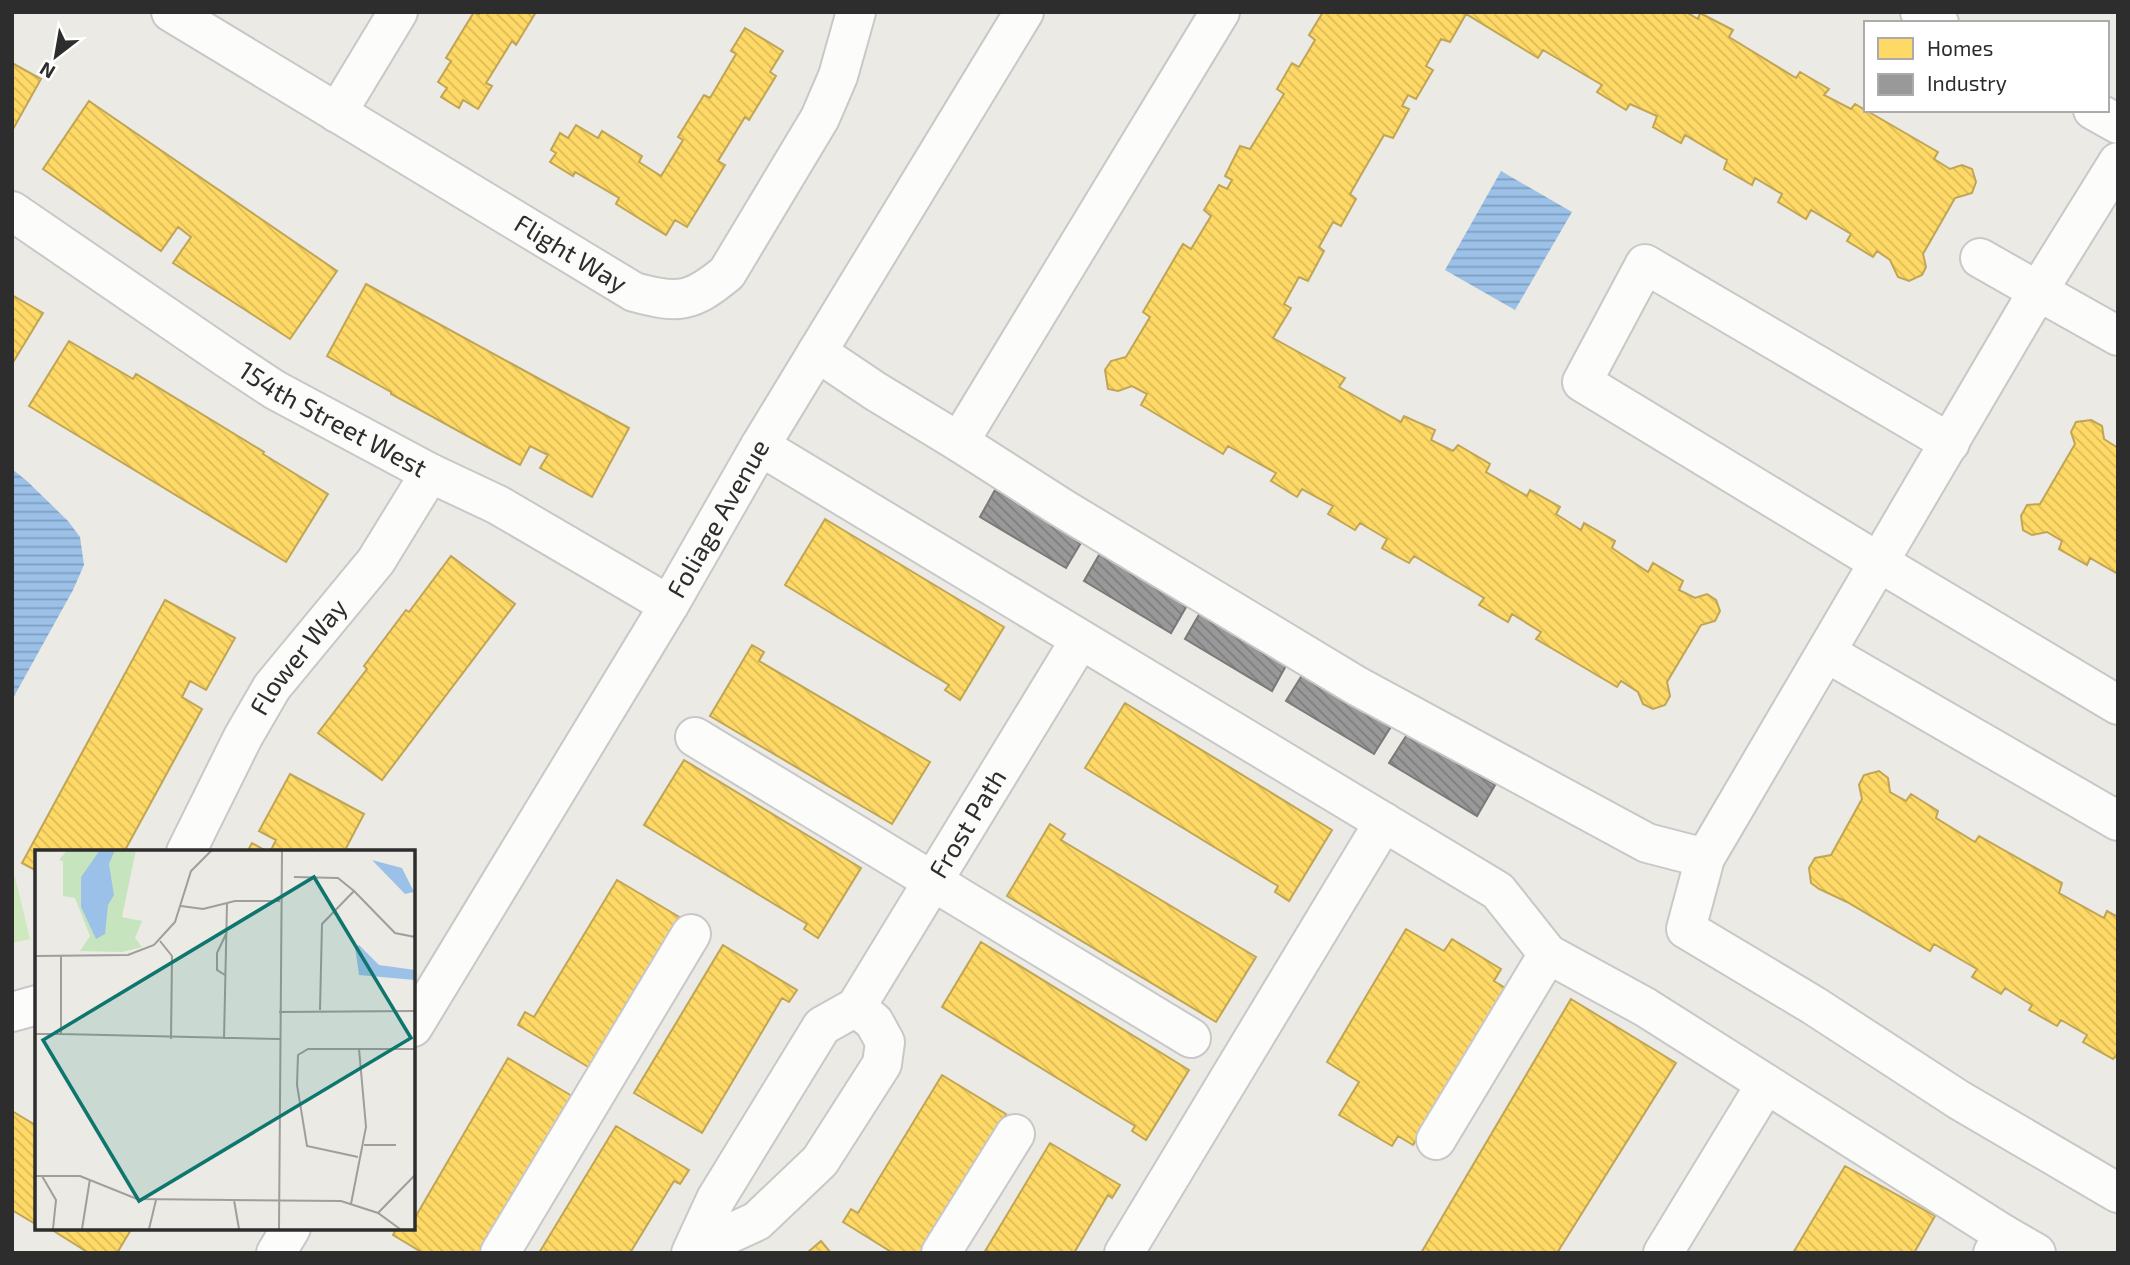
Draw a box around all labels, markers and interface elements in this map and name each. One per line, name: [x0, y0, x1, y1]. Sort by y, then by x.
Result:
north arrow: [21, 21, 91, 91]
legend: [1864, 21, 2109, 112]
text: Homes: [1927, 35, 1993, 60]
text: N: [35, 58, 59, 84]
text: Industry: [1927, 70, 2007, 95]
street label: Flight Way: [510, 207, 633, 298]
street label: 154th Street West: [234, 354, 433, 483]
street label: Foliage Avenue: [660, 433, 775, 603]
street label: Flower Way: [242, 591, 353, 720]
street label: Frost Path: [922, 763, 1012, 883]
inset map: [35, 850, 415, 1230]

